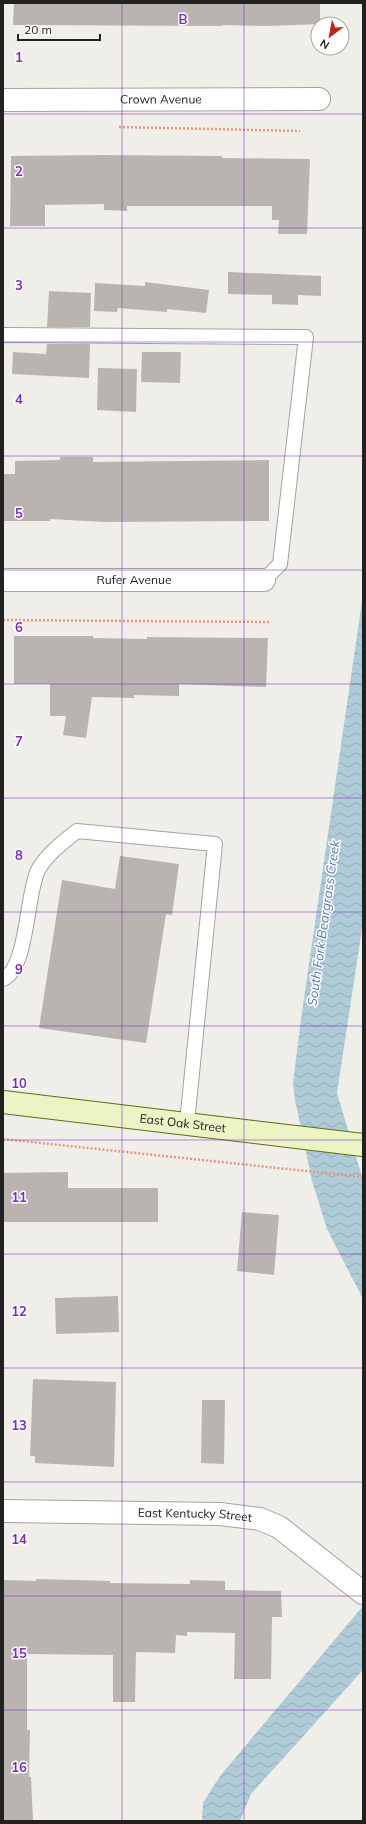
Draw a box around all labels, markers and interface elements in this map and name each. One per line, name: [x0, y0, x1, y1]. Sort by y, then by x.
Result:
text: B: [179, 11, 188, 27]
scale bar: [18, 16, 100, 42]
north arrow: [310, 16, 350, 56]
text: 20 m: [24, 22, 52, 37]
text: N: [317, 36, 332, 53]
text: 1: [15, 49, 23, 65]
street label: Crown Avenue: [120, 91, 202, 107]
text: 2: [15, 163, 23, 179]
text: 3: [15, 277, 23, 293]
text: 4: [15, 391, 23, 407]
text: 5: [15, 505, 23, 521]
street label: Rufer Avenue: [96, 572, 172, 587]
text: 6: [15, 619, 23, 635]
text: 7: [15, 733, 23, 749]
water label: South Fork Beargrass Creek: [303, 839, 343, 1007]
text: 8: [15, 847, 23, 863]
text: 9: [15, 961, 23, 977]
text: 10: [11, 1075, 27, 1091]
street label: East Oak Street: [139, 1110, 227, 1136]
text: 11: [11, 1189, 27, 1205]
text: 12: [11, 1303, 27, 1319]
text: 13: [11, 1417, 27, 1433]
street label: East Kentucky Street: [138, 1505, 253, 1525]
text: 14: [11, 1531, 27, 1547]
text: 15: [11, 1645, 27, 1661]
text: 16: [11, 1759, 27, 1775]

